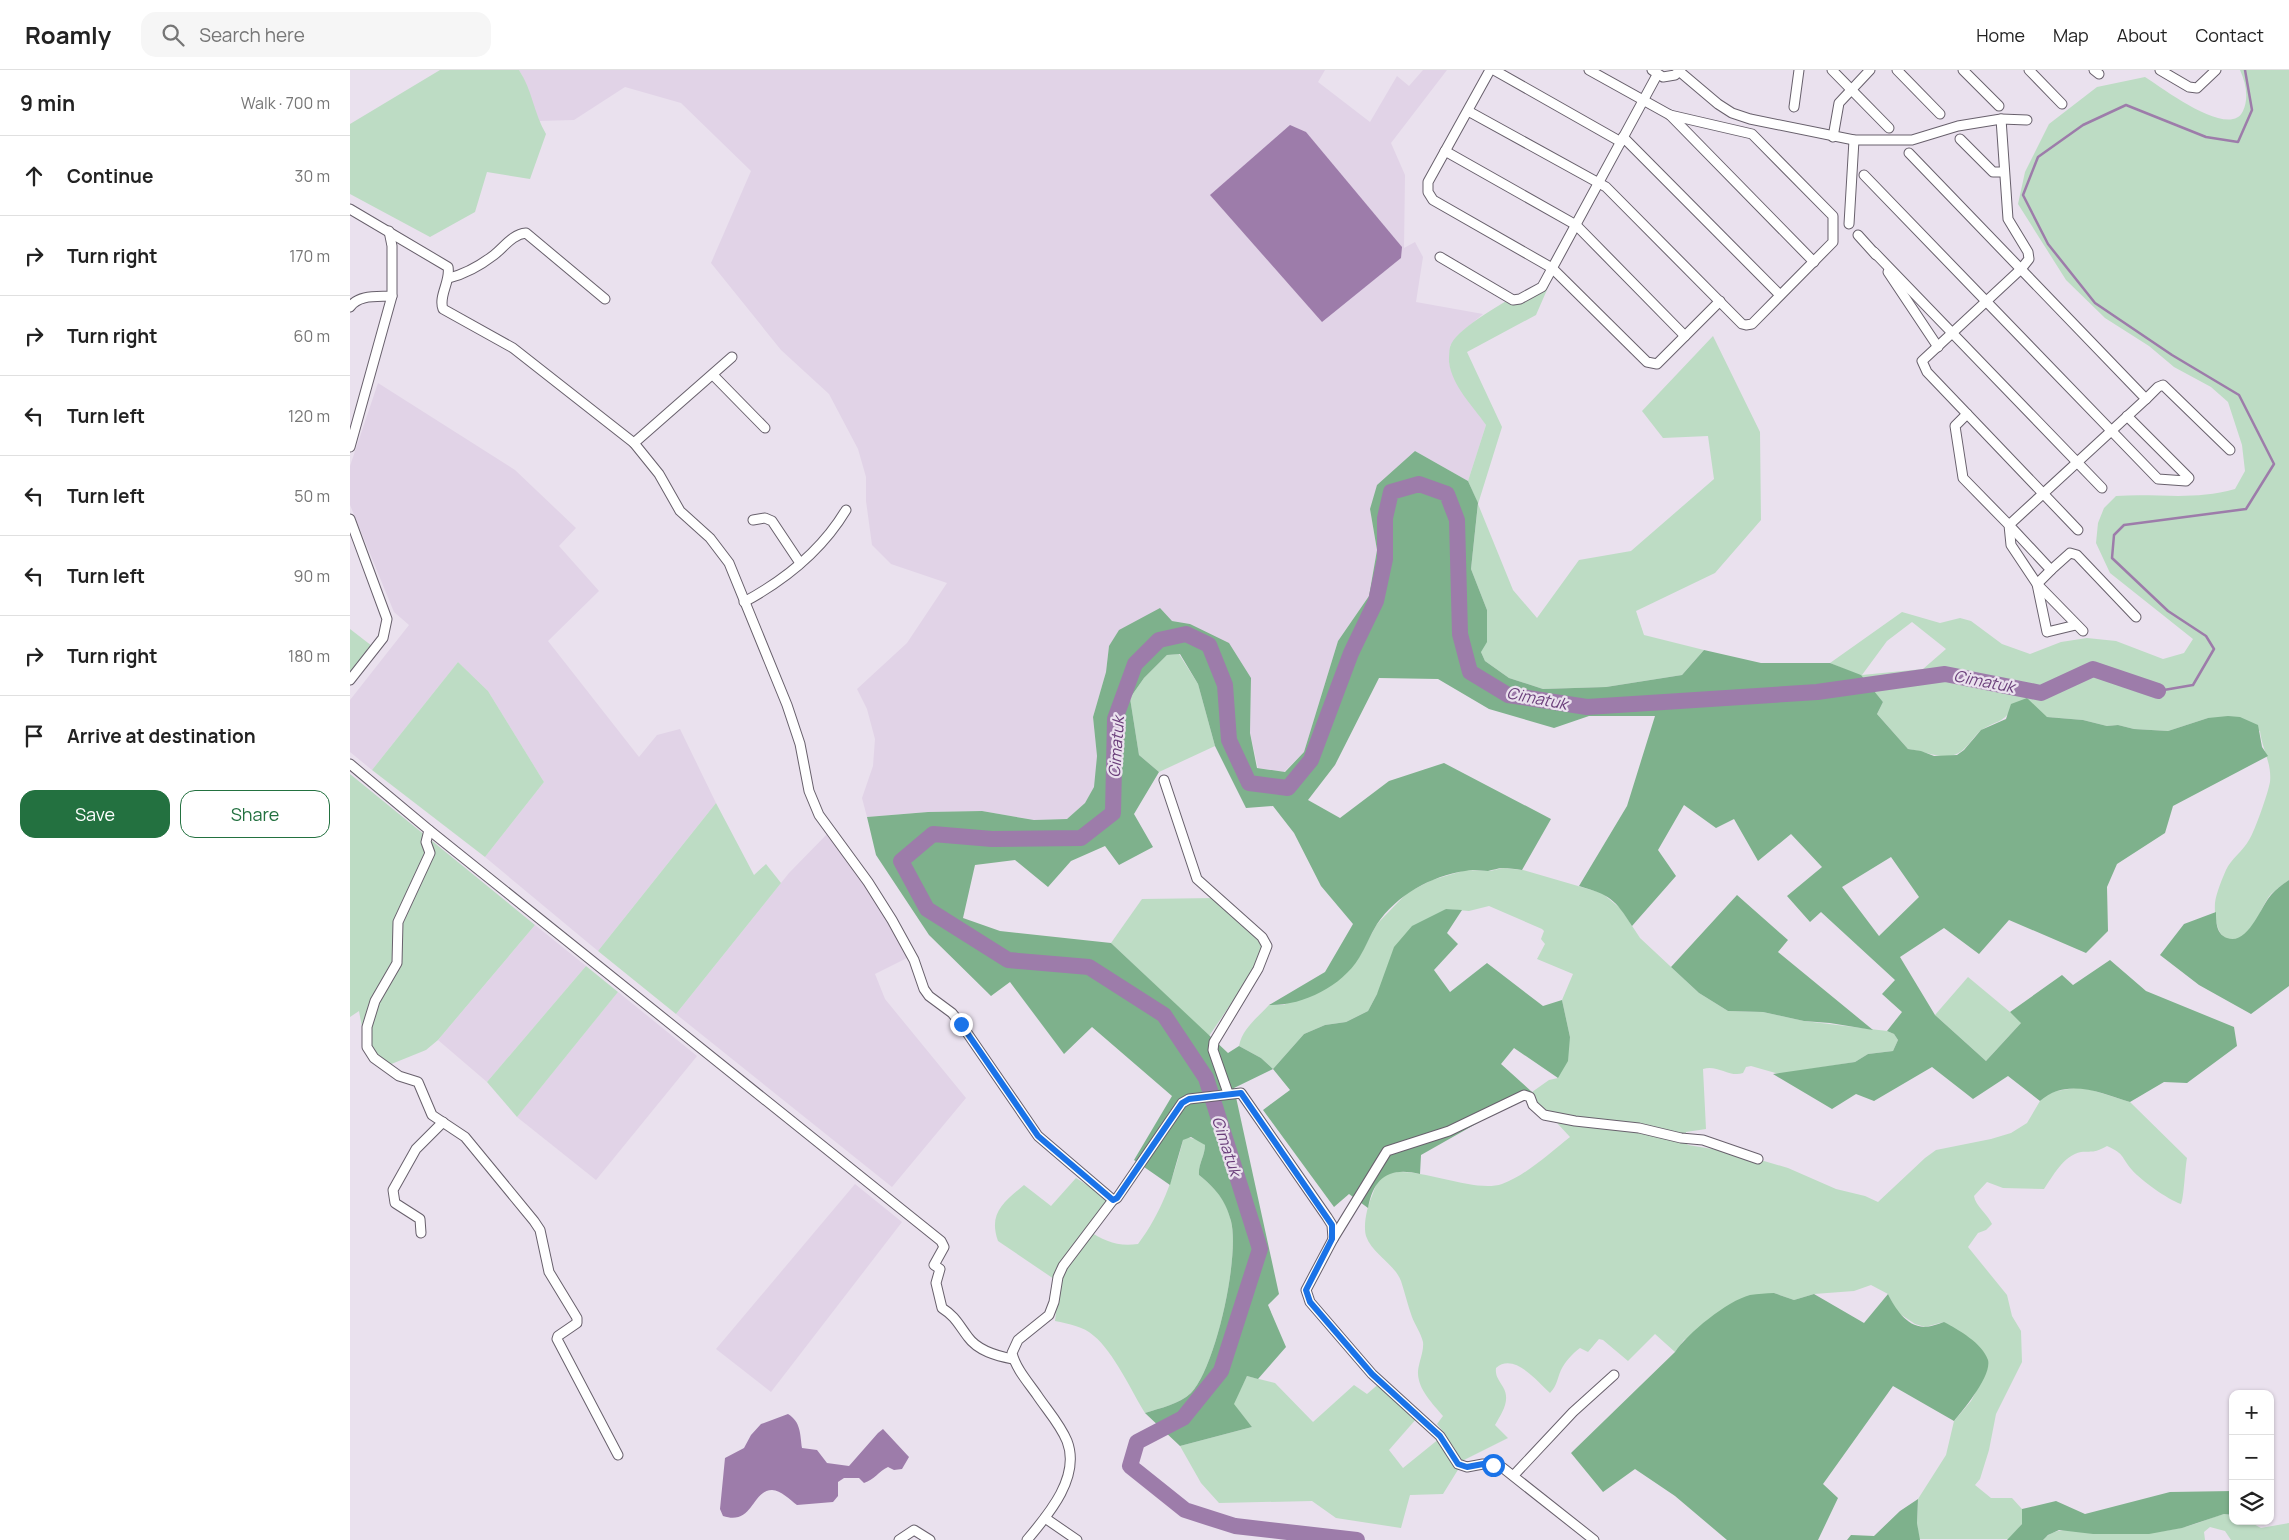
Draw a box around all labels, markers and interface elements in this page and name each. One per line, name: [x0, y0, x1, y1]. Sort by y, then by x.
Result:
search box: [141, 12, 491, 57]
text: Roamly: [25, 18, 111, 51]
icon: search: [159, 21, 187, 49]
text: Search here: [199, 22, 305, 48]
text: Home: [1976, 23, 2025, 47]
text: Map: [2053, 23, 2089, 47]
text: About: [2117, 23, 2167, 47]
text: Contact: [2195, 23, 2264, 47]
text: 9 min: [20, 89, 75, 117]
text: Walk · 700 m: [241, 92, 330, 114]
icon: ahead: [20, 162, 48, 190]
text: Continue: [67, 163, 153, 189]
text: 30 m: [295, 165, 330, 187]
icon: right: [20, 242, 48, 270]
text: Turn right: [67, 243, 157, 269]
text: 170 m: [289, 245, 330, 267]
icon: right: [20, 322, 48, 350]
text: Turn right: [67, 323, 157, 349]
text: 60 m: [294, 325, 330, 347]
icon: left: [20, 402, 48, 430]
text: Turn left: [67, 403, 145, 429]
text: 120 m: [288, 405, 330, 427]
icon: left: [20, 482, 48, 510]
text: Turn left: [67, 483, 145, 509]
text: 50 m: [294, 485, 330, 507]
icon: left: [20, 562, 48, 590]
text: Turn left: [67, 563, 145, 589]
text: 90 m: [294, 565, 330, 587]
icon: right: [20, 642, 48, 670]
text: Turn right: [67, 643, 157, 669]
text: 180 m: [288, 645, 330, 667]
water label: Cimatuk: [1952, 664, 2018, 698]
water label: Cimatuk: [1505, 681, 1571, 715]
water label: Cimatuk: [1103, 714, 1129, 778]
icon: arrive: [20, 722, 48, 750]
text: Arrive at destination: [67, 723, 256, 749]
button: Save: [20, 790, 170, 838]
button: Share: [180, 790, 330, 838]
route end: [950, 1013, 973, 1036]
water label: Cimatuk: [1207, 1113, 1248, 1181]
map controls: [2229, 1390, 2274, 1525]
button: +: [2229, 1390, 2274, 1435]
button: −: [2229, 1435, 2274, 1480]
route start: [1482, 1454, 1505, 1477]
button: layers: [2229, 1480, 2274, 1525]

